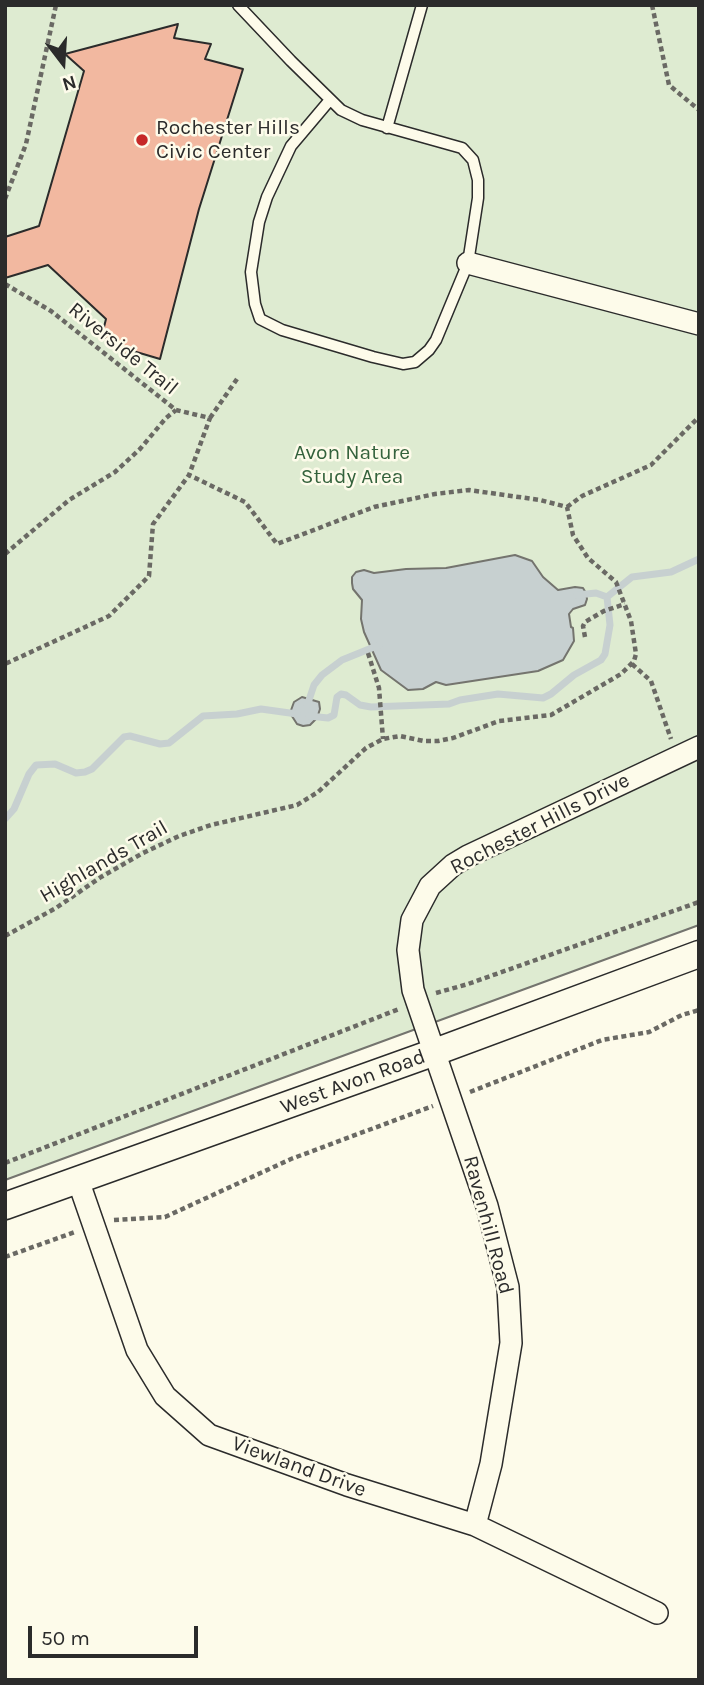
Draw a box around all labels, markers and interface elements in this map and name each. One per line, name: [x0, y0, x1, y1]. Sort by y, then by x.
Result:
north arrow: [28, 28, 98, 98]
text: N: [59, 71, 79, 96]
place label: Rochester Hills Civic Center: [156, 115, 300, 165]
marker: Rochester Hills Civic Center: [134, 132, 150, 148]
street label: Riverside Trail: [63, 297, 183, 401]
park label: Avon Nature Study Area: [294, 440, 410, 490]
street label: Rochester Hills Drive: [446, 768, 634, 880]
street label: Highlands Trail: [35, 815, 173, 909]
street label: West Avon Road: [277, 1044, 429, 1120]
street label: Ravenhill Road: [457, 1153, 519, 1297]
street label: Viewland Drive: [229, 1431, 369, 1503]
scale bar: [32, 1612, 201, 1656]
text: 50 m: [41, 1626, 90, 1650]

